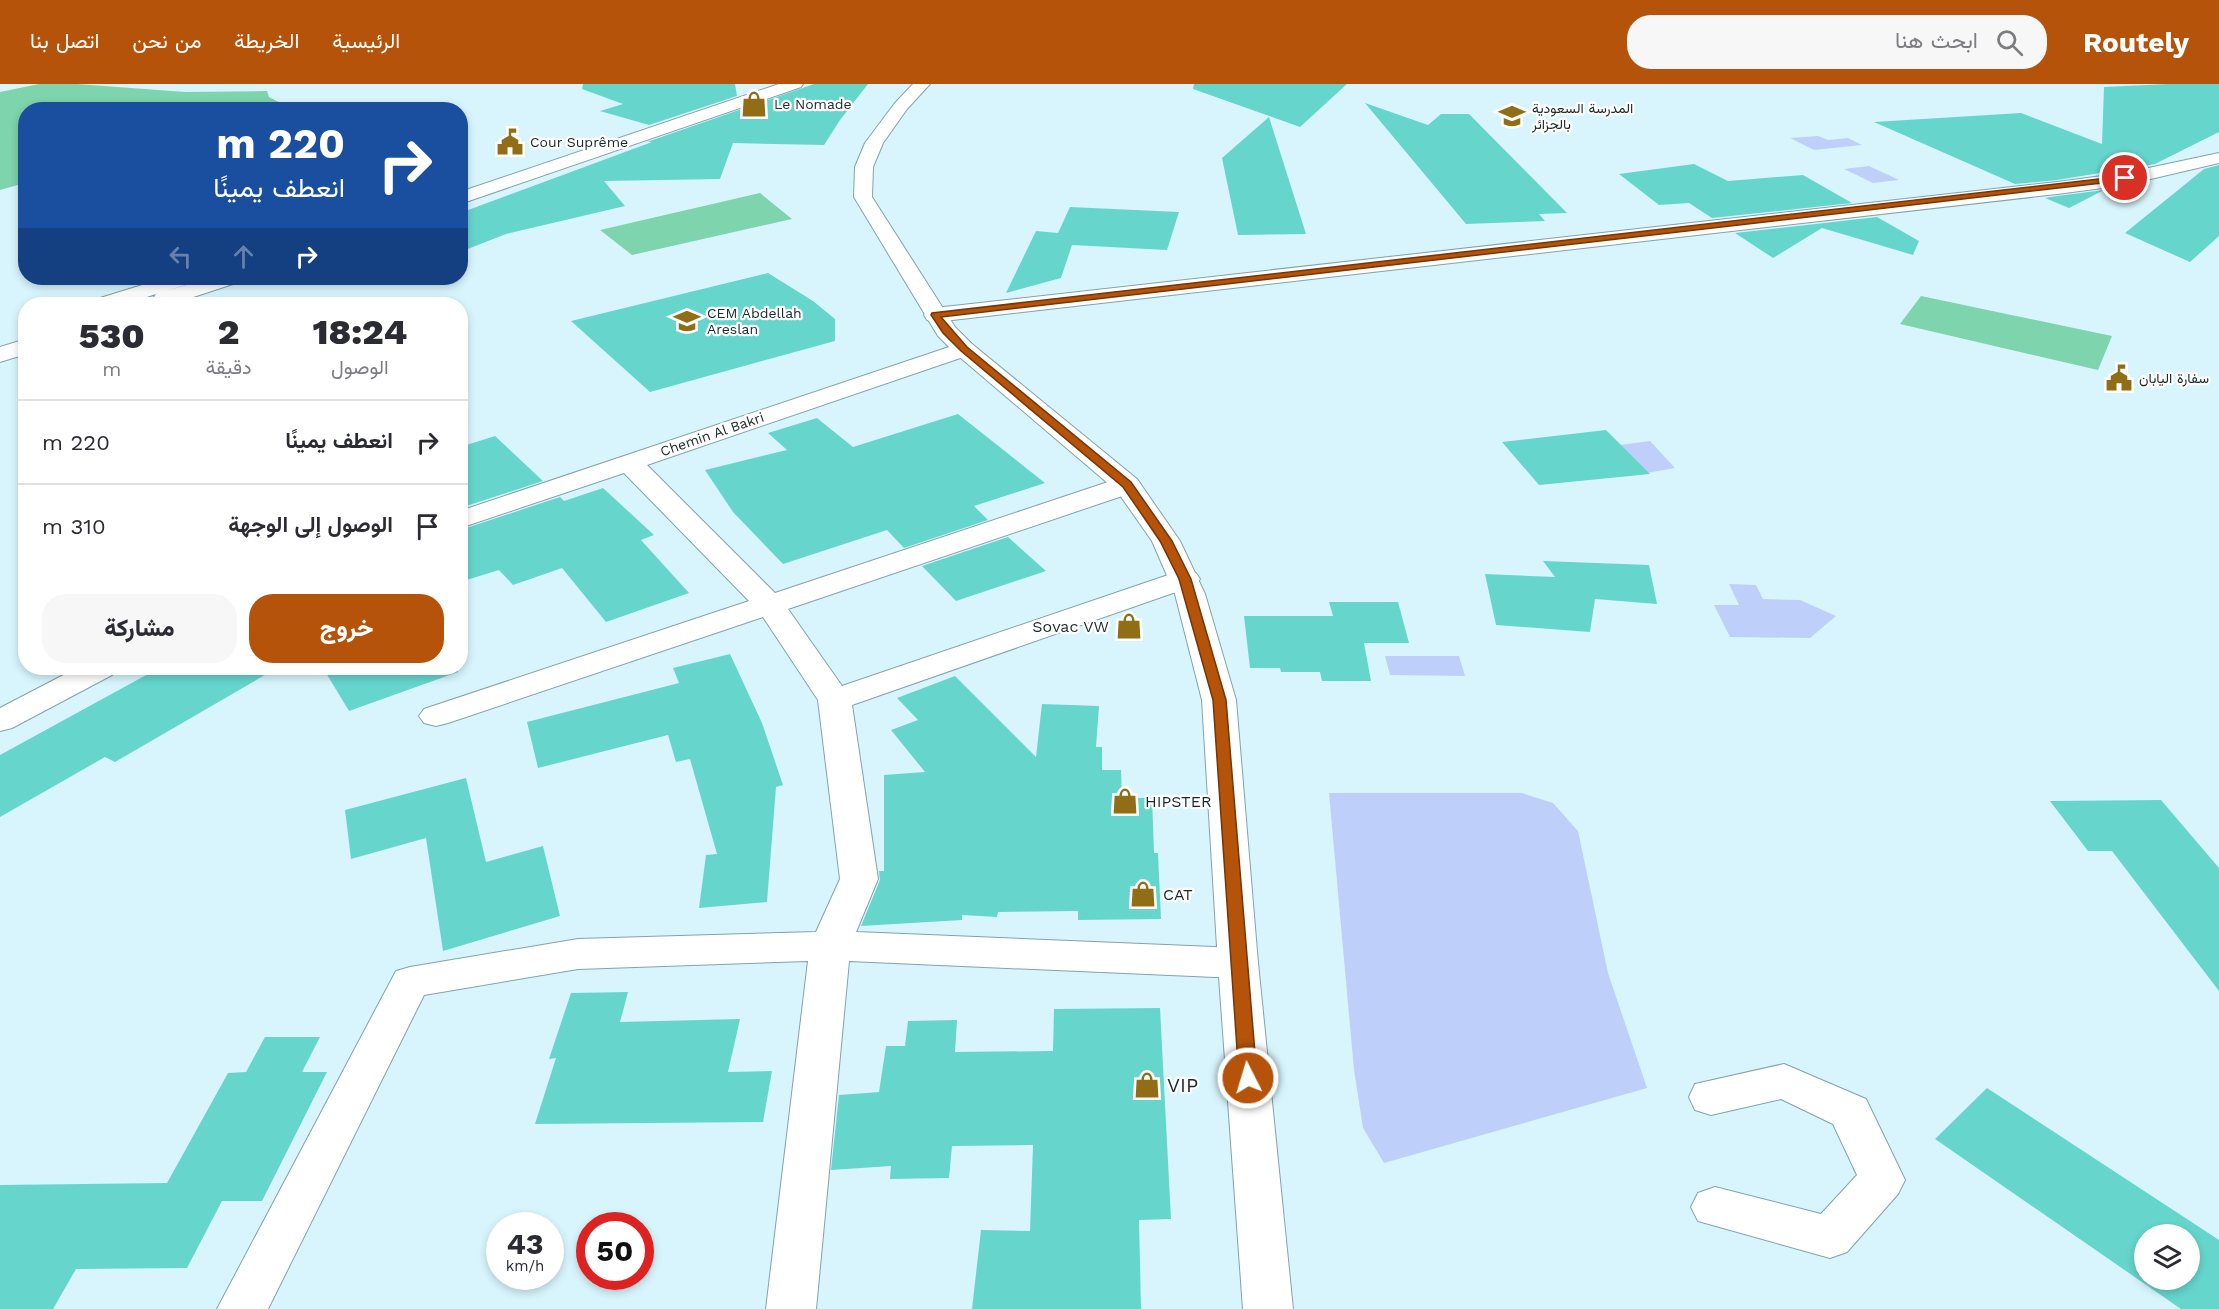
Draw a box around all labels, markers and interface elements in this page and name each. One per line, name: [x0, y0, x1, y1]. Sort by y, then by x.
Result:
search box: [1627, 15, 2047, 69]
icon: search: [1993, 26, 2026, 59]
text: Routely: [2083, 26, 2189, 59]
text: اتصل بنا: [30, 28, 99, 53]
text: من نحن: [132, 28, 201, 53]
text: الخريطة: [234, 28, 299, 53]
text: الرئيسية: [332, 28, 400, 53]
text: ابحث هنا: [1895, 28, 1978, 53]
shop icon: Le Nomade: [739, 89, 769, 119]
place label: Le Nomade: [774, 96, 852, 112]
place label: المدرسة السعودية بالجزائر: [1531, 100, 1633, 133]
school or university icon: المدرسة السعودية بالجزائر: [1497, 101, 1527, 131]
text: 220 m: [216, 119, 345, 168]
icon: right: [366, 126, 444, 204]
public building icon: Cour Suprême: [495, 127, 525, 157]
place label: Cour Suprême: [530, 134, 628, 150]
pin: [2099, 152, 2150, 203]
icon: arrive: [2108, 161, 2141, 194]
text: انعطف يمينًا: [213, 172, 345, 204]
icon: left: [164, 240, 197, 273]
icon: ahead: [227, 240, 260, 273]
icon: right: [290, 240, 323, 273]
place label: CEM Abdellah Areslan: [707, 305, 802, 337]
school or university icon: CEM Abdellah Areslan: [672, 306, 702, 336]
text: 2: [218, 311, 239, 353]
text: 18:24: [312, 311, 407, 353]
text: 530: [79, 315, 145, 357]
text: دقيقة: [205, 355, 252, 379]
text: الوصول: [331, 355, 389, 379]
text: m: [102, 357, 121, 381]
public building icon: سفارة اليابان: [2104, 363, 2134, 393]
place label: سفارة اليابان: [2139, 370, 2209, 387]
street label: Chemin Al Bakri: [658, 409, 766, 459]
icon: right: [411, 426, 444, 459]
text: انعطف يمينًا: [285, 428, 393, 453]
text: 220 m: [42, 430, 110, 455]
icon: arrive: [411, 510, 444, 543]
text: الوصول إلى الوجهة: [228, 512, 393, 537]
text: 310 m: [42, 514, 106, 539]
button: مشاركة: [42, 594, 237, 663]
button: خروج: [249, 594, 444, 663]
shop icon: Sovac VW: [1114, 611, 1144, 641]
place label: Sovac VW: [1032, 617, 1109, 636]
shop icon: HIPSTER: [1110, 786, 1140, 816]
place label: HIPSTER: [1145, 792, 1212, 811]
shop icon: CAT: [1128, 879, 1158, 909]
place label: CAT: [1163, 885, 1193, 904]
position arrow: [1216, 1046, 1280, 1110]
shop icon: VIP: [1132, 1070, 1162, 1100]
place label: VIP: [1167, 1073, 1198, 1097]
speed limit sign: 50: [576, 1212, 654, 1290]
map controls: [2134, 1224, 2200, 1290]
button: layers: [2134, 1224, 2200, 1290]
text: 43: [506, 1226, 544, 1261]
text: km/h: [506, 1257, 544, 1275]

